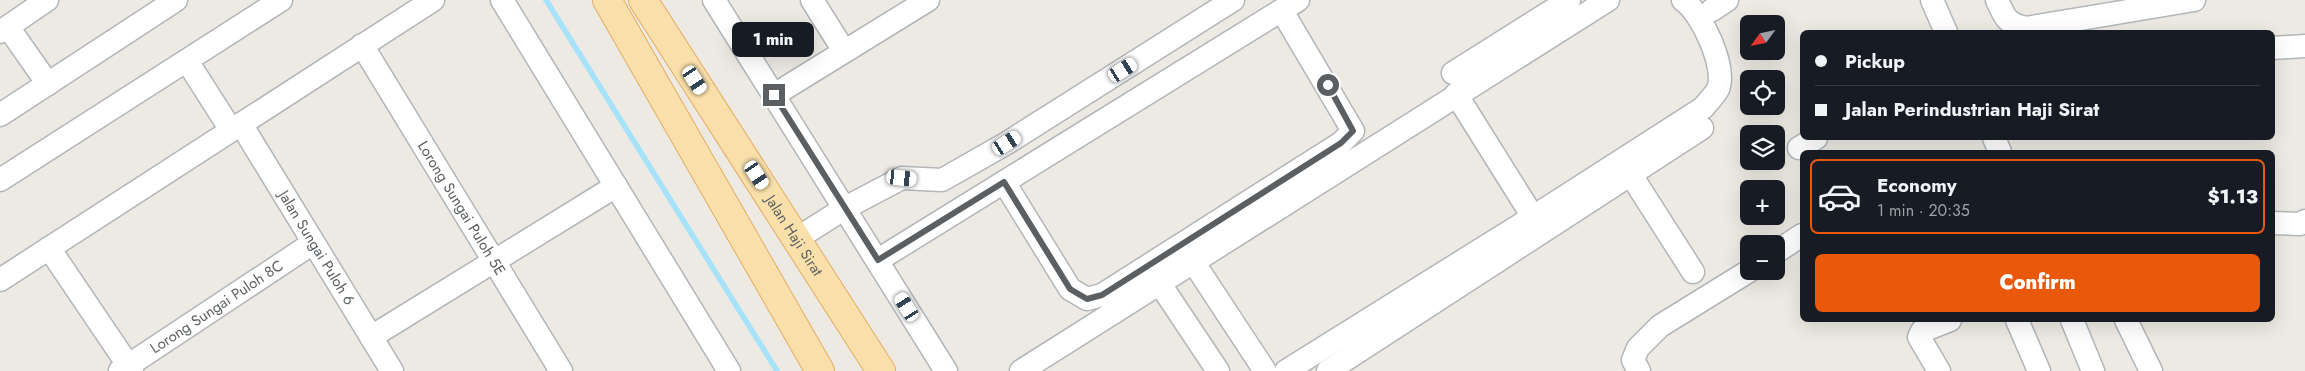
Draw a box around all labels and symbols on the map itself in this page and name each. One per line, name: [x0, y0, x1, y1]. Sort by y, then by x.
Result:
north arrow: [1740, 15, 1785, 60]
callout: 1 min: [733, 22, 815, 58]
car: [1106, 56, 1139, 84]
car: [680, 63, 709, 97]
route start: [1317, 74, 1339, 96]
route end: [763, 84, 785, 106]
car: [990, 129, 1023, 157]
street label: Lorong Sungai Puloh 5E: [412, 137, 511, 279]
car: [742, 158, 771, 192]
car: [886, 169, 917, 187]
street label: Jalan Sungai Puloh 6: [272, 185, 360, 309]
street label: Jalan Haji Sirat: [759, 189, 829, 281]
street label: Lorong Sungai Puloh 8C: [146, 255, 288, 359]
car: [892, 290, 921, 324]

